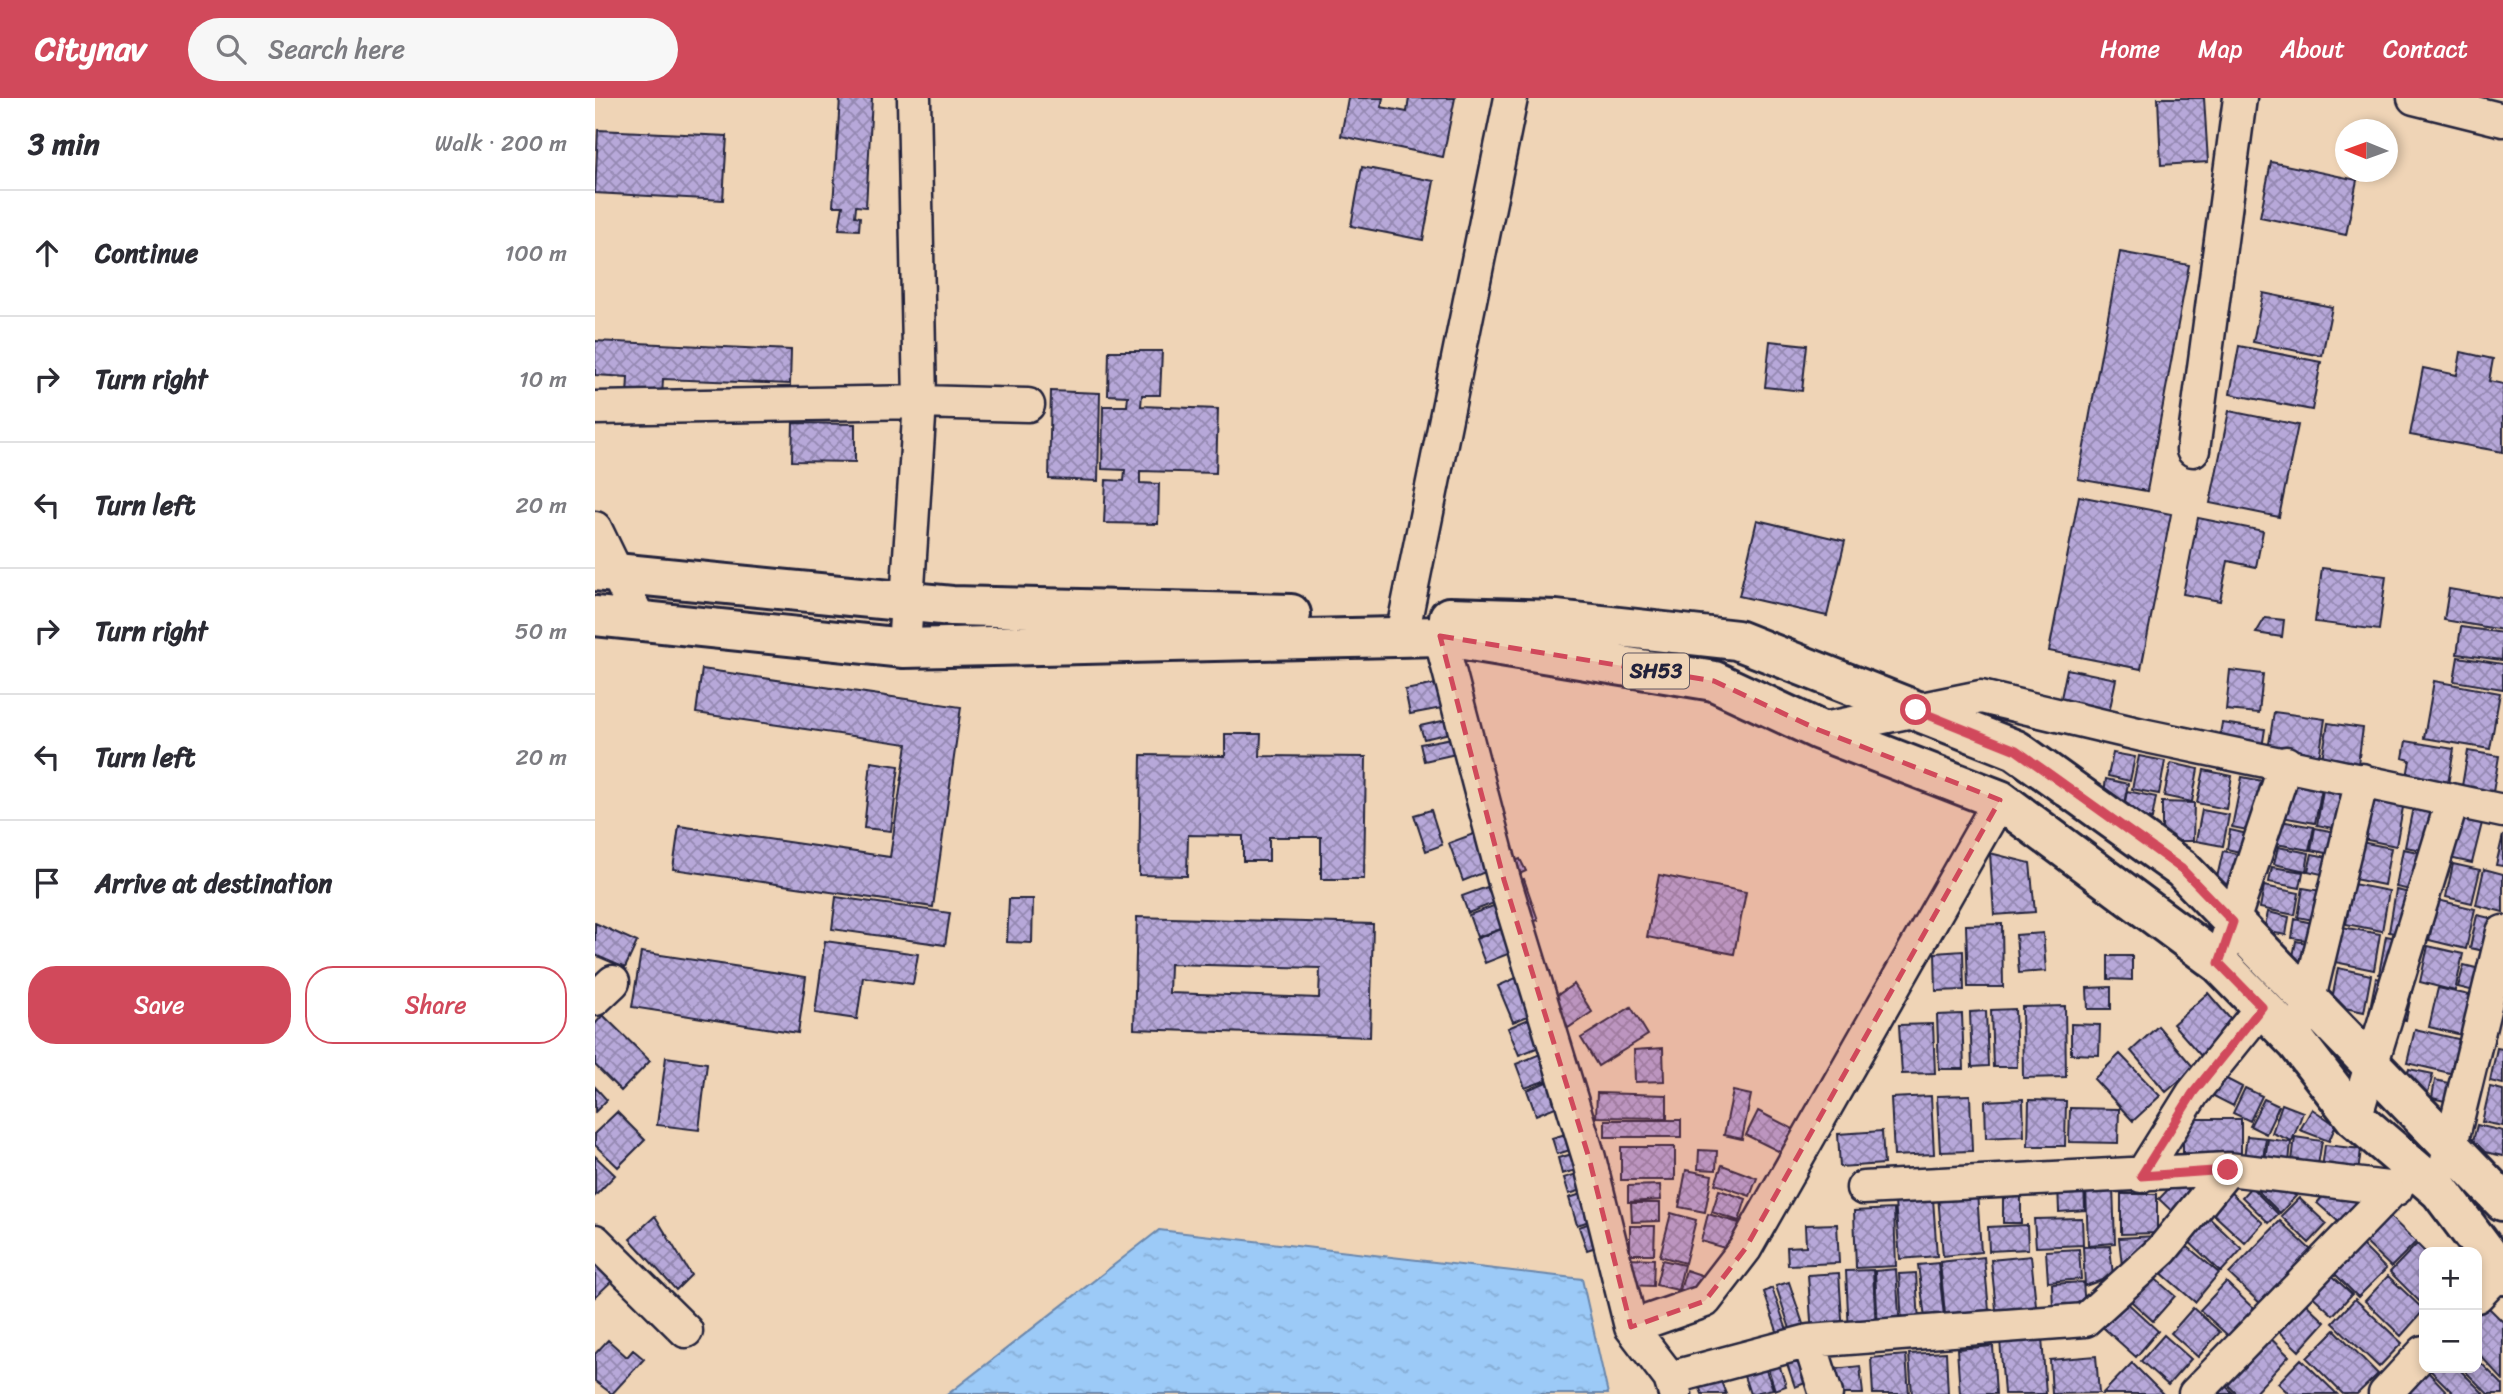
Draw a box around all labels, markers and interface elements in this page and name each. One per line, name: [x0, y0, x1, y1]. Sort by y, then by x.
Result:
search box: [188, 18, 678, 81]
text: Citynav: [35, 20, 146, 78]
text: Search here: [268, 26, 405, 72]
text: Home: [2100, 28, 2160, 70]
text: Map: [2198, 28, 2242, 70]
text: About: [2280, 28, 2345, 70]
text: Contact: [2383, 28, 2468, 70]
icon: search: [212, 30, 250, 68]
text: 3 min: [28, 117, 100, 171]
north arrow: [2335, 119, 2398, 182]
text: Walk · 200 m: [435, 123, 567, 164]
text: Continue: [95, 230, 198, 276]
text: 100 m: [504, 233, 567, 274]
icon: ahead: [28, 234, 66, 272]
text: Turn right: [95, 356, 208, 402]
text: 10 m: [519, 359, 567, 400]
icon: right: [28, 360, 66, 398]
text: Turn left: [95, 482, 195, 528]
text: 20 m: [516, 485, 567, 526]
icon: left: [28, 486, 66, 524]
text: Turn right: [95, 608, 208, 654]
text: 50 m: [515, 611, 567, 652]
icon: right: [28, 612, 66, 650]
road number: SH53: [1623, 654, 1689, 688]
route start: [1900, 694, 1931, 725]
text: Turn left: [95, 734, 195, 780]
text: 20 m: [516, 737, 567, 778]
icon: left: [28, 738, 66, 776]
text: Arrive at destination: [95, 860, 332, 906]
icon: arrive: [28, 864, 66, 902]
button: Save: [28, 966, 291, 1044]
button: Share: [305, 966, 567, 1044]
route end: [2212, 1154, 2243, 1185]
map controls: [2419, 1247, 2482, 1373]
button: +: [2419, 1247, 2482, 1310]
button: −: [2419, 1310, 2482, 1373]

